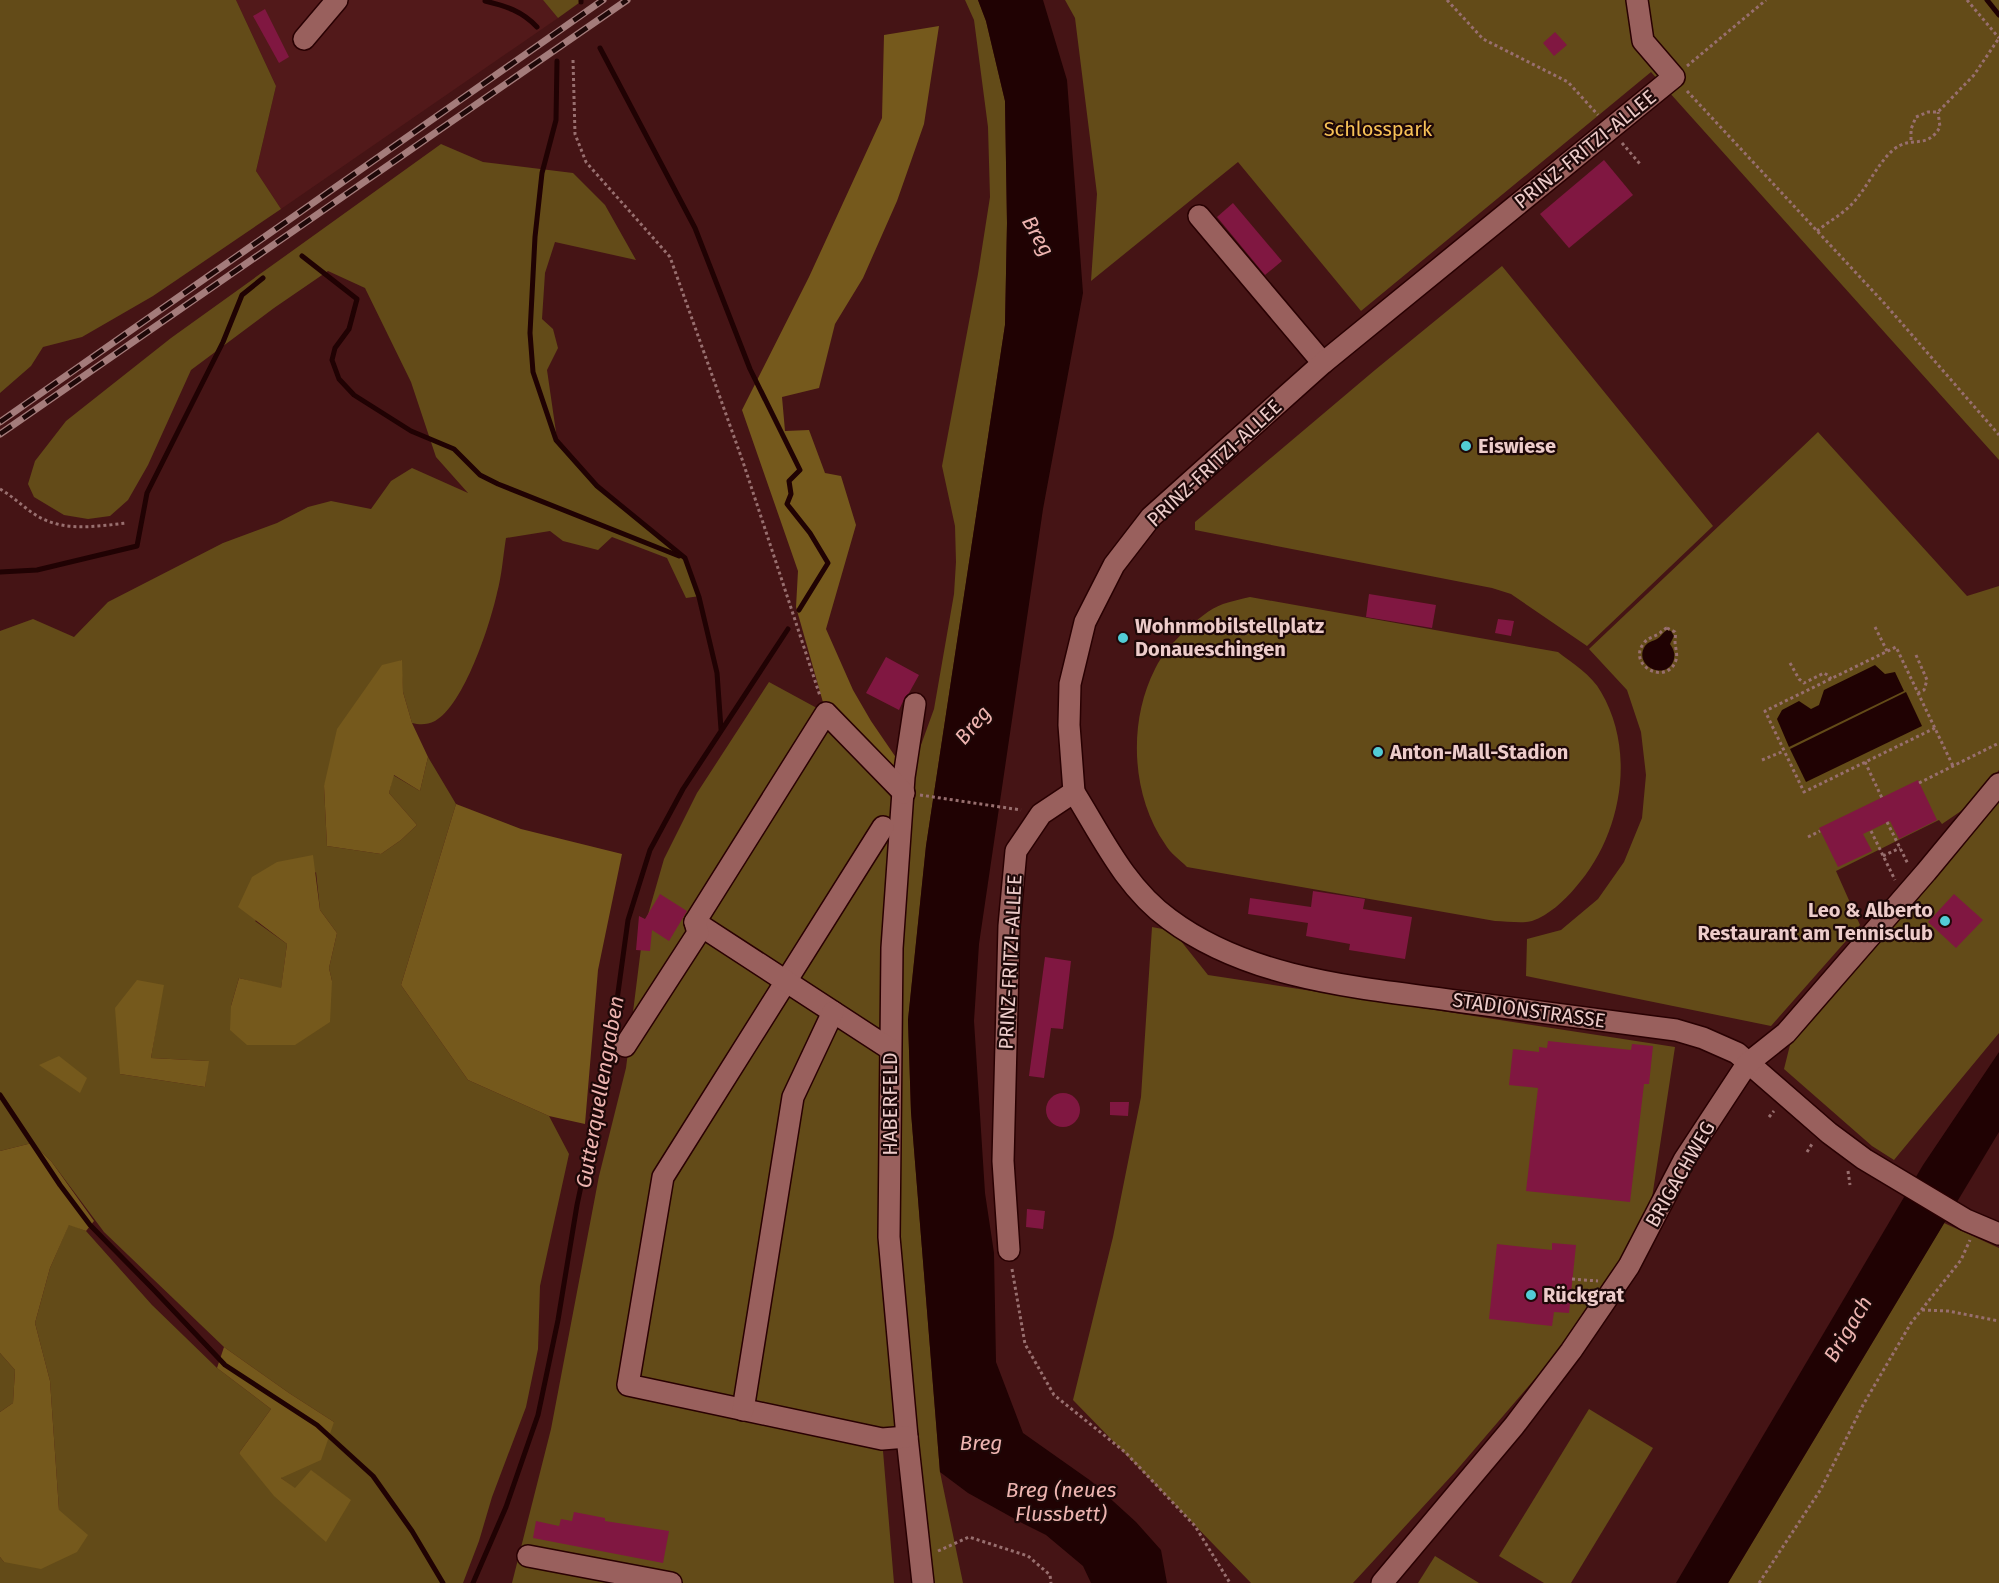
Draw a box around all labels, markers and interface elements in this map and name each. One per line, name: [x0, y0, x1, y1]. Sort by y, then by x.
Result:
street label: PRINZ-FRITZI-ALLEE: [1509, 84, 1661, 214]
park label: Schlosspark: [1324, 117, 1433, 141]
water label: Breg: [1016, 211, 1060, 261]
street label: PRINZ-FRITZI-ALLEE: [1142, 394, 1286, 532]
place label: Eiswiese: [1478, 434, 1556, 458]
marker: Eiswiese: [1459, 439, 1473, 453]
place label: Wohnmobilstellplatz Donaueschingen: [1135, 614, 1324, 661]
marker: Wohnmobilstellplatz Donaueschingen: [1116, 631, 1130, 645]
water label: Breg: [949, 700, 997, 750]
place label: Anton-Mall-Stadion: [1389, 740, 1568, 764]
marker: Anton-Mall-Stadion: [1371, 745, 1385, 759]
street label: PRINZ-FRITZI-ALLEE: [993, 874, 1027, 1050]
place label: Leo & Alberto Restaurant am Tennisclub: [1697, 898, 1933, 945]
marker: Leo & Alberto Restaurant am Tennisclub: [1938, 914, 1952, 928]
street label: STADIONSTRASSE: [1451, 987, 1607, 1033]
water label: Gutterquellengraben: [570, 994, 630, 1190]
street label: HABERFELD: [878, 1052, 902, 1156]
street label: BRIGACHWEG: [1640, 1117, 1720, 1231]
place label: Rückgrat: [1543, 1283, 1625, 1307]
marker: Rückgrat: [1524, 1288, 1538, 1302]
water label: Brigach: [1818, 1291, 1878, 1367]
water label: Breg: [960, 1430, 1002, 1456]
water label: Breg (neues Flussbett): [1006, 1477, 1117, 1527]

